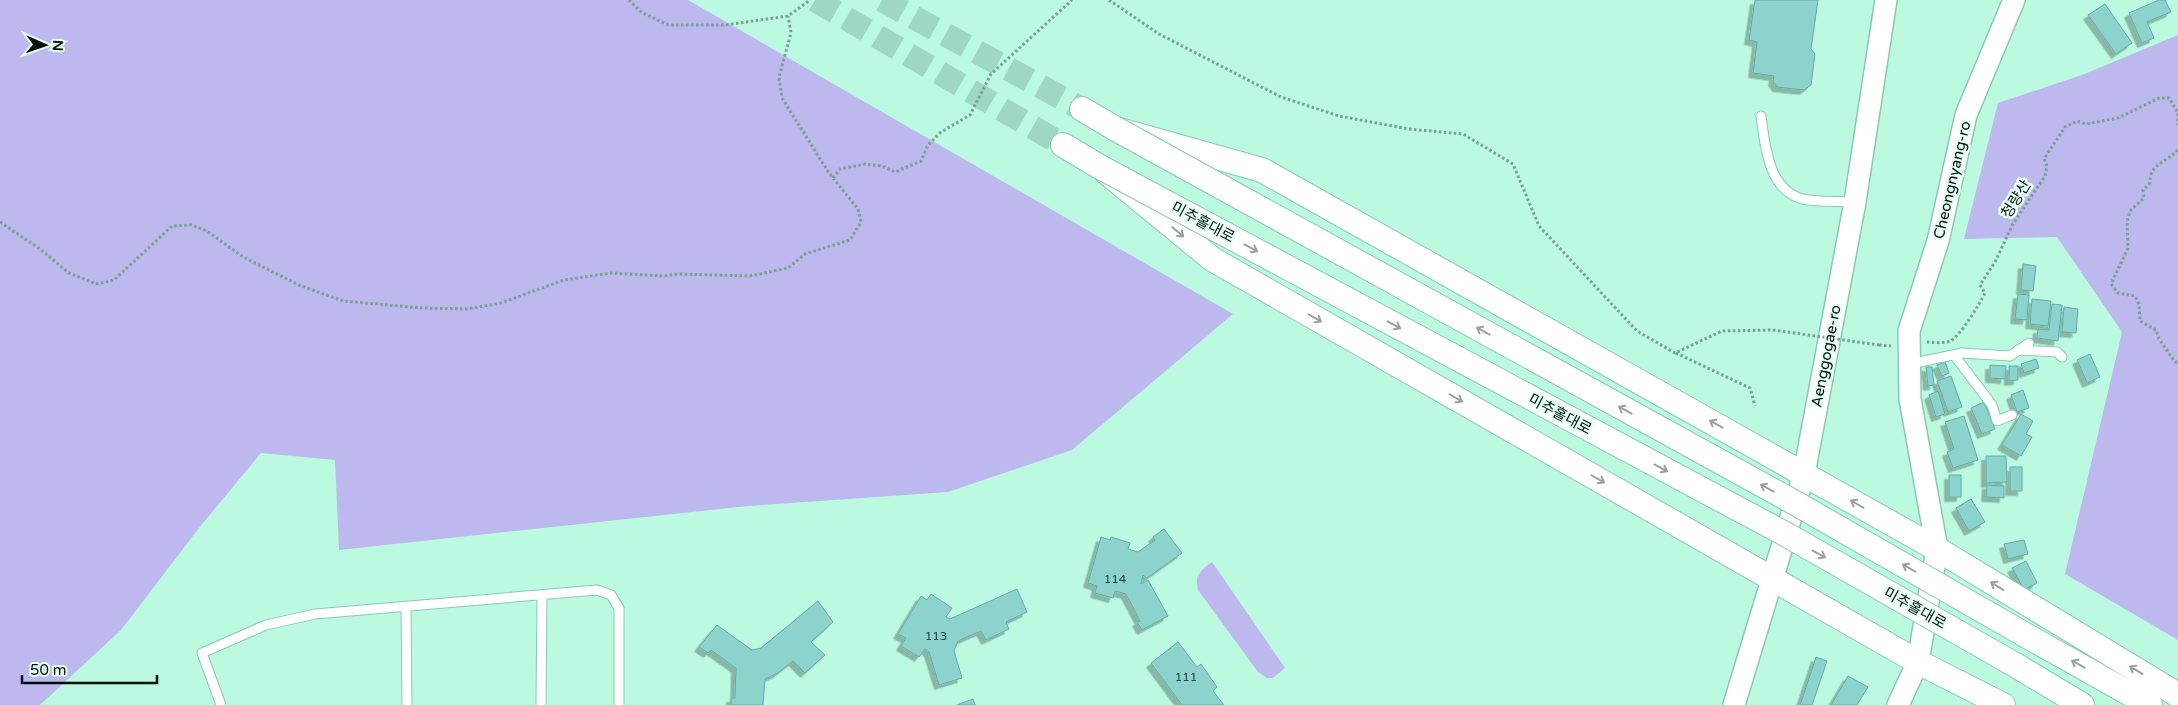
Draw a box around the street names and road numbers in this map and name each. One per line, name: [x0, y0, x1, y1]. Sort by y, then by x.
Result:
street label: Cheongnyang-ro: [1930, 119, 1974, 241]
street label: 청량산: [1997, 177, 2035, 221]
street label: 미추홀대로: [1168, 198, 1238, 246]
street label: Aenggogae-ro: [1807, 303, 1845, 409]
street label: 미추홀대로: [1525, 390, 1595, 438]
street label: 미추홀대로: [1880, 583, 1950, 633]

